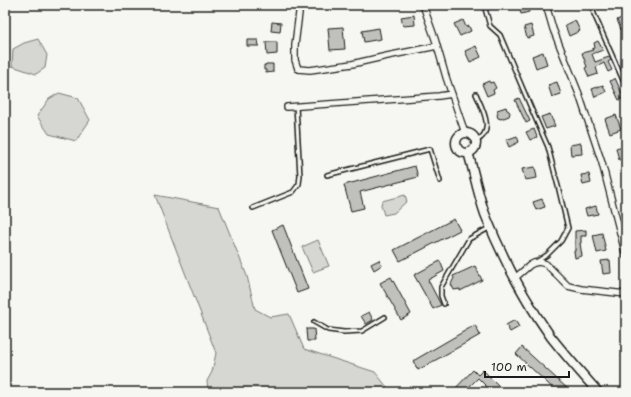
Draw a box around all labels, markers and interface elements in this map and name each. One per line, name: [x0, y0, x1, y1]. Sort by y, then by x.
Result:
scale bar: [485, 353, 569, 379]
text: 100 m: [491, 359, 527, 375]

